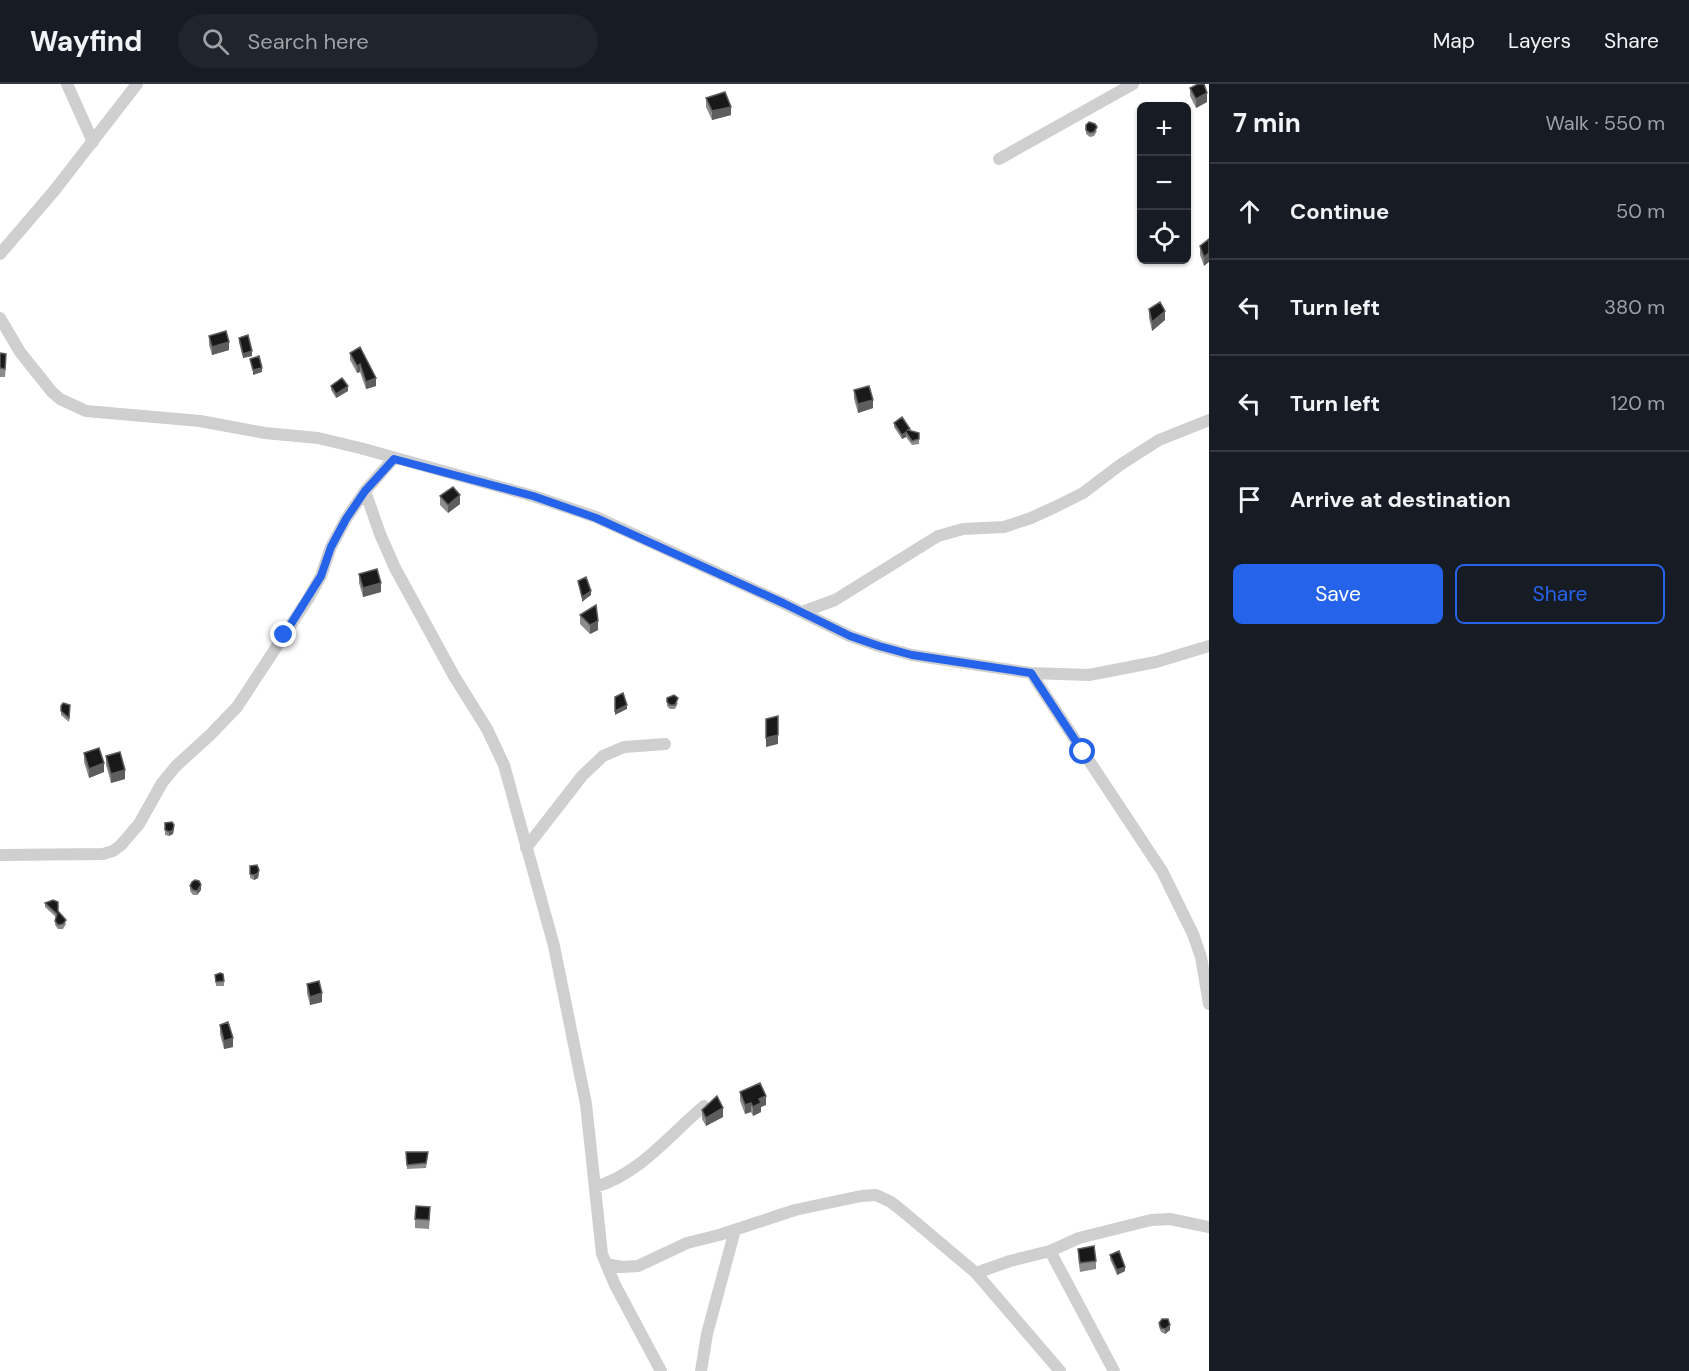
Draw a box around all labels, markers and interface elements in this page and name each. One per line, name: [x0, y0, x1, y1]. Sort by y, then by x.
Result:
search box: [178, 14, 598, 68]
text: Wayfind: [30, 23, 142, 60]
icon: search: [199, 25, 232, 58]
text: Search here: [247, 27, 369, 56]
text: Map: [1433, 27, 1475, 55]
text: Layers: [1508, 27, 1571, 55]
text: Share: [1604, 27, 1659, 55]
map controls: [1137, 102, 1191, 264]
button: +: [1137, 102, 1191, 156]
text: 7 min: [1233, 106, 1301, 140]
text: Walk · 550 m: [1545, 110, 1665, 136]
button: −: [1137, 156, 1191, 210]
icon: ahead: [1233, 195, 1266, 228]
text: Continue: [1290, 197, 1389, 226]
text: 50 m: [1616, 198, 1665, 224]
button: locate: [1137, 210, 1191, 264]
icon: left: [1233, 291, 1266, 324]
text: Turn left: [1290, 293, 1380, 322]
text: 380 m: [1604, 294, 1665, 320]
icon: left: [1233, 387, 1266, 420]
text: Turn left: [1290, 389, 1380, 418]
text: 120 m: [1611, 390, 1665, 416]
icon: arrive: [1233, 483, 1266, 516]
text: Arrive at destination: [1290, 485, 1511, 514]
button: Save: [1233, 564, 1443, 624]
button: Share: [1455, 564, 1665, 624]
route end: [270, 621, 296, 647]
route start: [1069, 738, 1095, 764]

